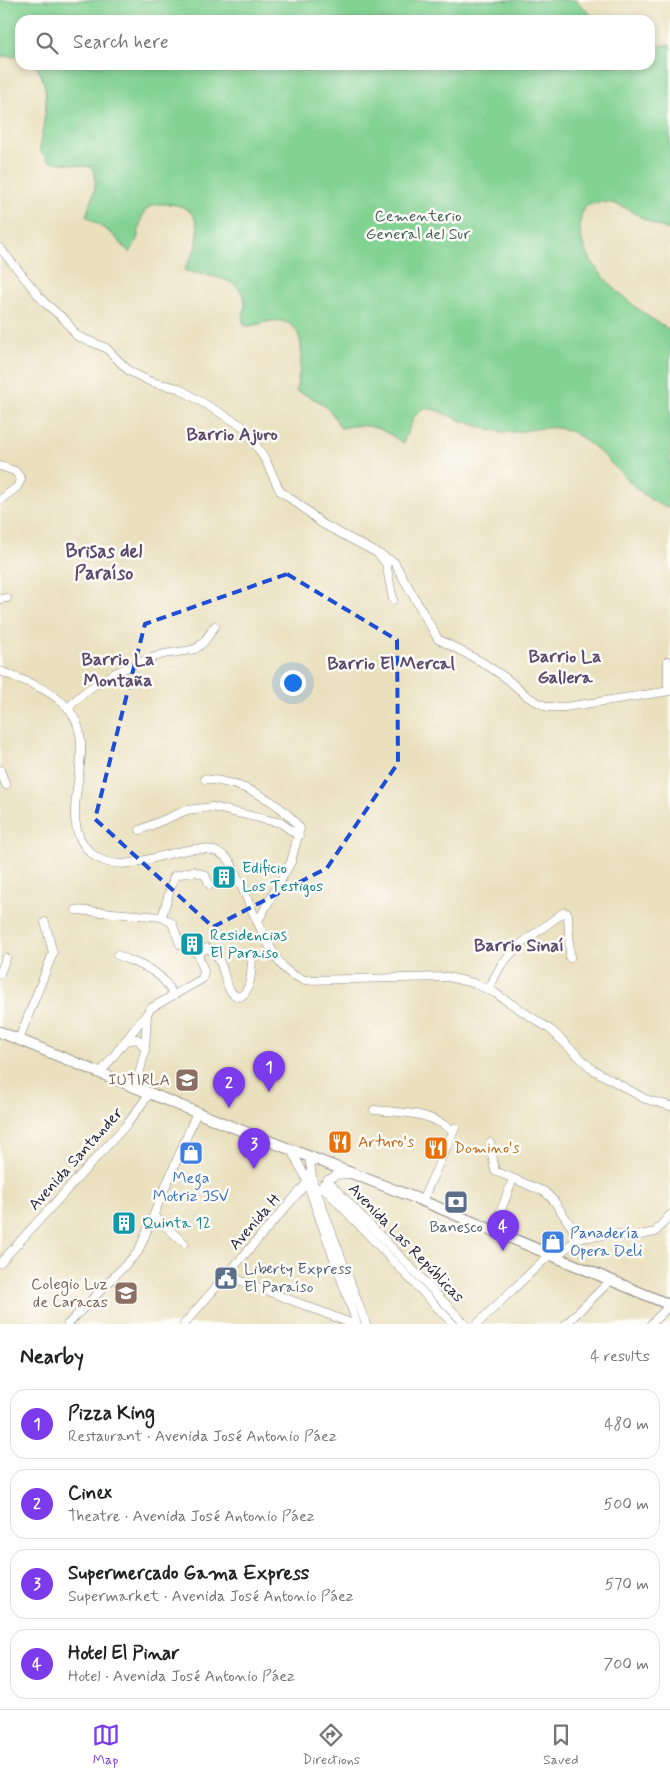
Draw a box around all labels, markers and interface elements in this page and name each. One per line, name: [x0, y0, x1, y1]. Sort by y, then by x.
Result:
search box: [15, 15, 655, 70]
icon: search: [33, 29, 61, 57]
text: Search here: [73, 30, 169, 55]
park label: Cementerio General del Sur: [366, 206, 471, 245]
district label: Barrio Ajuro: [187, 423, 278, 447]
district label: Brisas del Paraíso: [66, 539, 143, 586]
district label: Barrio La Gallera: [529, 645, 601, 690]
district label: Barrio La Montaña: [82, 648, 154, 693]
district label: Barrio El Mercal: [327, 652, 455, 676]
your location: [280, 670, 306, 696]
place label: Edificio Los Testigos: [242, 858, 323, 897]
building icon: Edificio Los Testigos: [211, 864, 237, 890]
place label: Residencias El Paraiso: [210, 925, 287, 964]
building icon: Residencias El Paraiso: [179, 931, 205, 957]
district label: Barrio Sinaí: [474, 934, 564, 958]
pin: 1: [253, 1051, 285, 1092]
school or university icon: IUTIRLA: [174, 1067, 200, 1093]
pin: 2: [213, 1067, 245, 1108]
place label: IUTIRLA: [108, 1070, 170, 1091]
street label: Avenida Santander: [24, 1103, 128, 1215]
pin: 3: [238, 1128, 270, 1169]
restaurant icon: Arturo's: [327, 1129, 353, 1155]
place label: Arturo's: [358, 1132, 414, 1153]
restaurant icon: Domino's: [423, 1135, 449, 1161]
place label: Domino's: [454, 1138, 520, 1159]
shop icon: Mega Motriz JSV: [178, 1140, 204, 1166]
place label: Mega Motriz JSV: [153, 1168, 229, 1207]
street label: Avenida Las Repúblicas: [343, 1179, 469, 1307]
street label: Avenida H: [225, 1189, 285, 1255]
bank icon: Banesco: [443, 1189, 469, 1215]
building icon: Quinta 12: [111, 1210, 137, 1236]
pin: 4: [487, 1210, 519, 1251]
place label: Quinta 12: [142, 1213, 211, 1234]
place label: Banesco: [429, 1217, 483, 1238]
place label: Panadería Opera Deli: [570, 1223, 643, 1262]
shop icon: Panadería Opera Deli: [540, 1229, 566, 1255]
place label: Liberty Express El Paraíso: [244, 1259, 352, 1298]
public building icon: Liberty Express El Paraíso: [213, 1265, 239, 1291]
place label: Colegio Luz de Caracas: [31, 1274, 108, 1313]
school or university icon: Colegio Luz de Caracas: [113, 1280, 139, 1306]
text: Nearby: [20, 1343, 84, 1371]
text: 4 results: [590, 1346, 650, 1367]
text: Pizza King: [68, 1401, 155, 1426]
text: 1: [33, 1414, 41, 1435]
text: 480 m: [604, 1414, 649, 1435]
text: Restaurant · Avenida José Antonio Páez: [68, 1426, 337, 1447]
text: Cinex: [68, 1481, 112, 1506]
text: 2: [33, 1494, 41, 1515]
text: 500 m: [604, 1494, 649, 1515]
text: Theatre · Avenida José Antonio Páez: [68, 1506, 315, 1527]
text: Supermercado Gama Express: [68, 1561, 309, 1586]
text: 3: [33, 1574, 41, 1595]
text: 570 m: [605, 1574, 649, 1595]
text: Supermarket · Avenida José Antonio Páez: [68, 1586, 354, 1607]
text: Hotel El Pinar: [68, 1641, 179, 1666]
text: 4: [32, 1654, 42, 1675]
text: 700 m: [603, 1654, 649, 1675]
text: Hotel · Avenida José Antonio Páez: [68, 1666, 295, 1687]
tab: Map: [92, 1721, 120, 1769]
tab: Directions: [303, 1721, 360, 1769]
tab: Saved: [543, 1721, 578, 1769]

